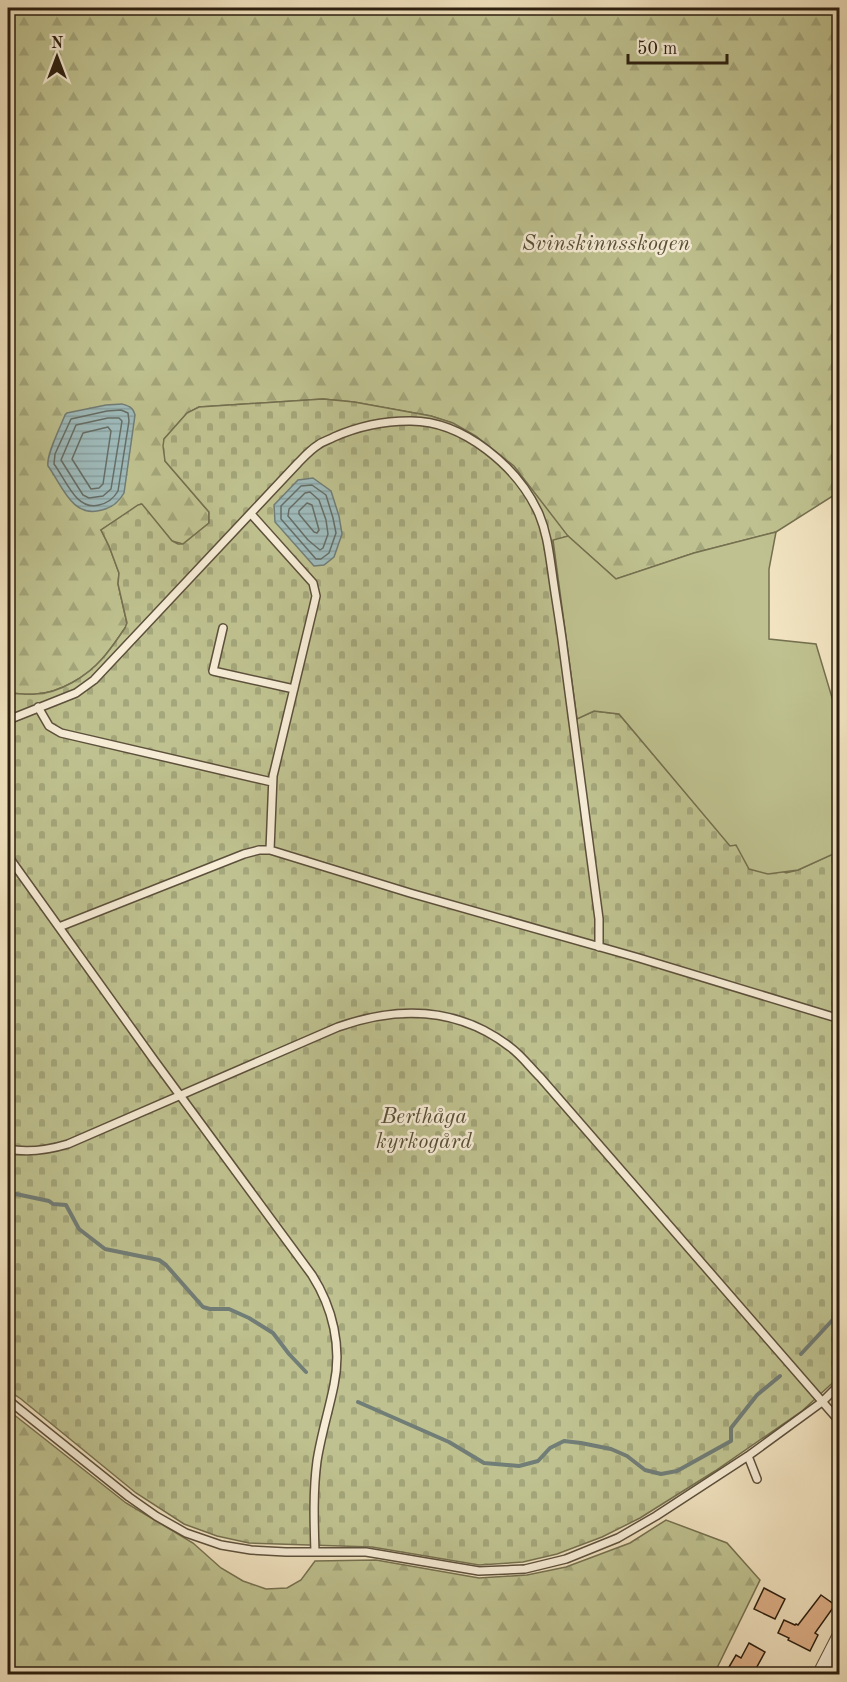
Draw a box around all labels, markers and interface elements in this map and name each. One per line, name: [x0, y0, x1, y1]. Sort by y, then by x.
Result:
north arrow: [27, 27, 87, 87]
scale bar: [628, 27, 727, 65]
text: N: [51, 36, 64, 52]
text: 50 m: [637, 40, 677, 58]
park label: Svinskinnsskogen: [522, 233, 690, 255]
park label: Berthåga kyrkogård: [376, 1106, 472, 1153]

